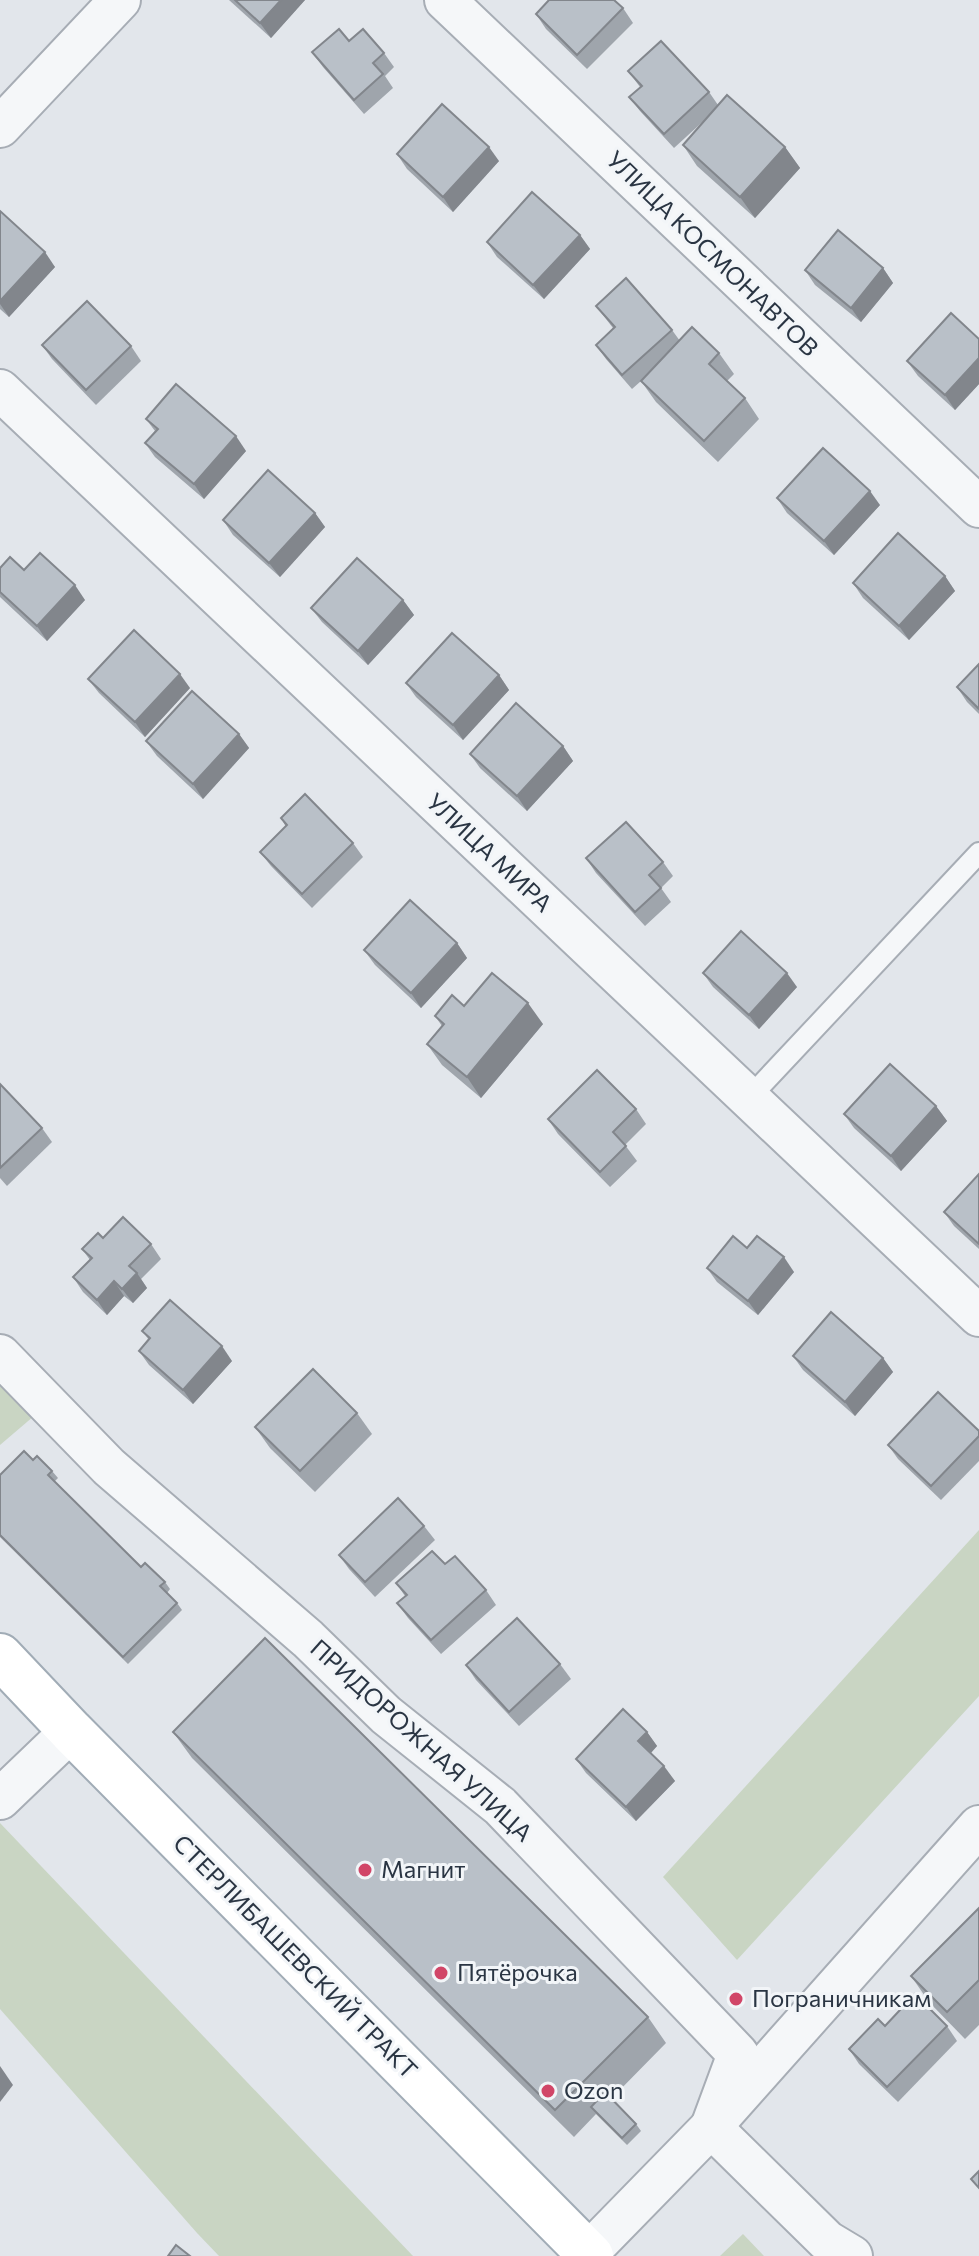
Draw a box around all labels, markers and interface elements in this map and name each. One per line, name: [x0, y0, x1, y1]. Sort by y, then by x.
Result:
street label: УЛИЦА КОСМОНАВТОВ: [601, 144, 825, 362]
street label: УЛИЦА МИРА: [421, 786, 559, 917]
street label: ПРИДОРОЖНАЯ УЛИЦА: [305, 1633, 539, 1847]
street label: СТЕРЛИБАШЕВСКИЙ ТРАКТ: [168, 1828, 424, 2084]
place label: Магнит: [381, 1854, 465, 1883]
marker: Магнит: [356, 1861, 374, 1879]
place label: Пятёрочка: [457, 1957, 578, 1986]
marker: Пятёрочка: [432, 1964, 450, 1982]
place label: Пограничникам: [752, 1983, 931, 2012]
marker: Пограничникам: [727, 1990, 745, 2008]
place label: Ozon: [564, 2075, 624, 2104]
marker: Ozon: [539, 2082, 557, 2100]

